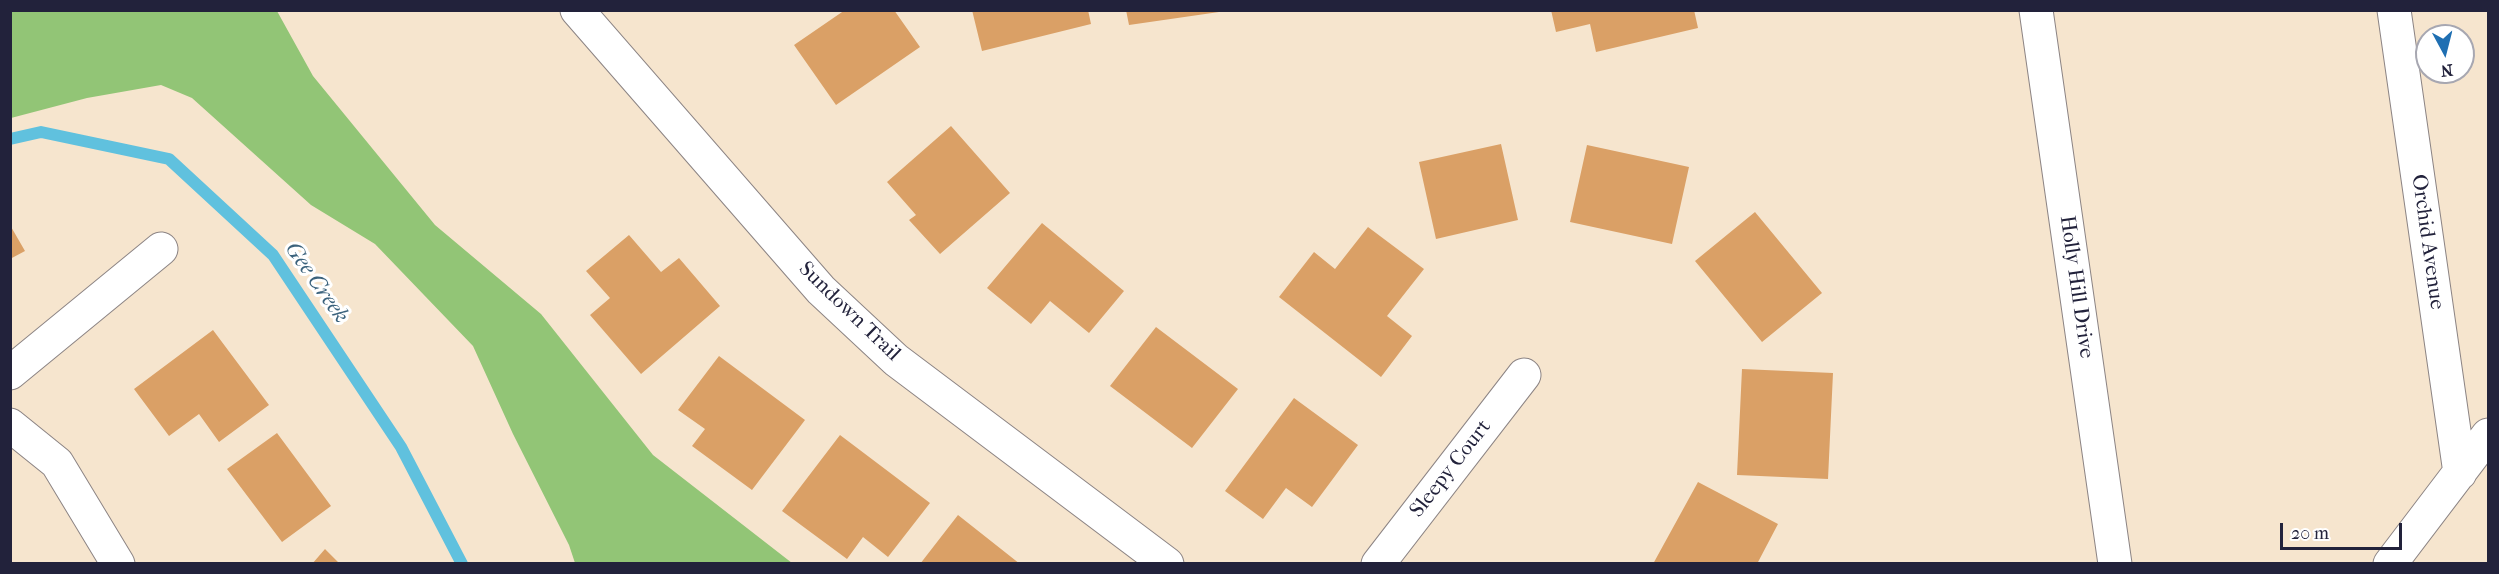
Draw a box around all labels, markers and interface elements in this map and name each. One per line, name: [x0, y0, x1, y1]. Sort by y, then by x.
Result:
north arrow: [2415, 24, 2475, 84]
text: N: [2440, 60, 2454, 81]
street label: Orchid Avenue: [2405, 173, 2449, 311]
street label: Holly Hill Drive: [2054, 214, 2098, 360]
water label: Gee Creek: [278, 237, 354, 329]
street label: Sundown Trail: [793, 257, 905, 367]
street label: Sleepy Court: [1405, 415, 1497, 523]
scale bar: [2283, 511, 2404, 549]
text: 20 m: [2291, 523, 2329, 544]

